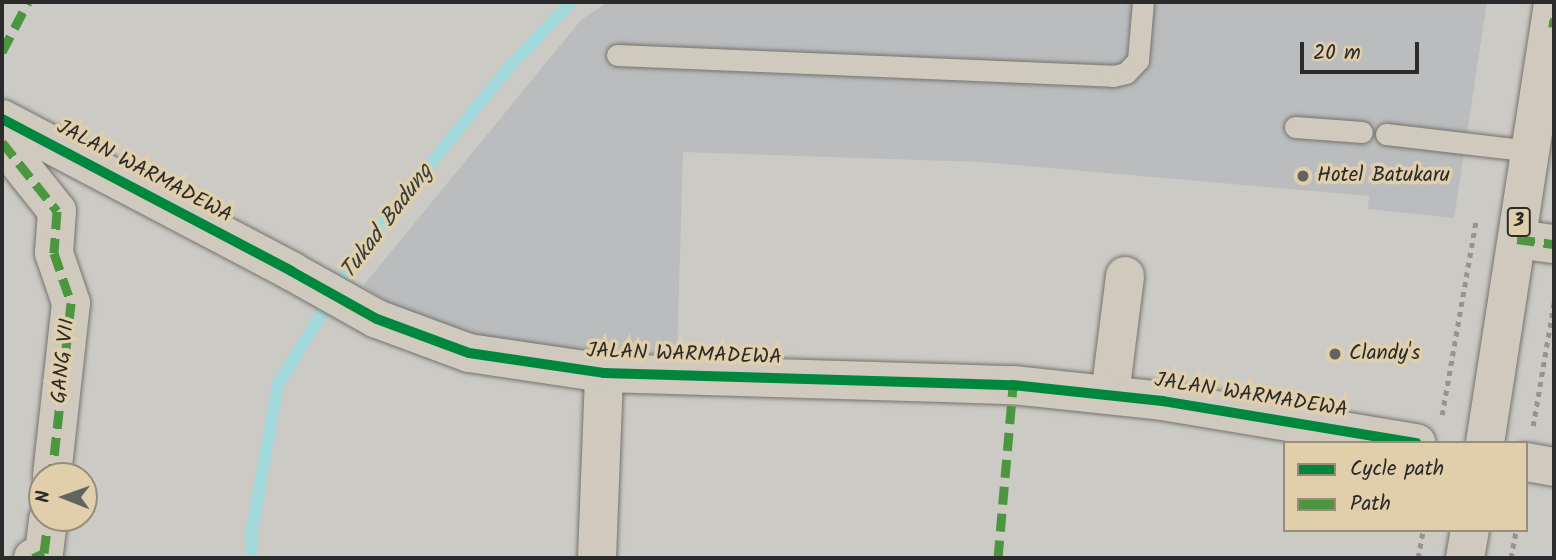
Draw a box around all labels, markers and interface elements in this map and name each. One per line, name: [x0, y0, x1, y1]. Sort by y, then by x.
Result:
scale bar: [1304, 28, 1423, 72]
text: 20 m: [1313, 37, 1361, 70]
street label: JALAN WARMADEWA: [52, 115, 236, 229]
water label: Tukad Badung: [335, 159, 439, 285]
place label: Hotel Batukaru: [1317, 163, 1450, 189]
marker: Hotel Batukaru: [1295, 168, 1311, 184]
road number: 3: [1507, 206, 1531, 238]
street label: GANG VII: [47, 317, 81, 405]
street label: JALAN WARMADEWA: [586, 339, 782, 371]
place label: Clandy's: [1349, 341, 1420, 367]
marker: Clandy's: [1327, 346, 1343, 362]
street label: JALAN WARMADEWA: [1153, 368, 1349, 424]
legend: [1283, 441, 1528, 532]
text: Cycle path: [1350, 453, 1444, 486]
north arrow: [28, 462, 98, 532]
text: Path: [1350, 488, 1391, 521]
text: N: [29, 490, 59, 503]

